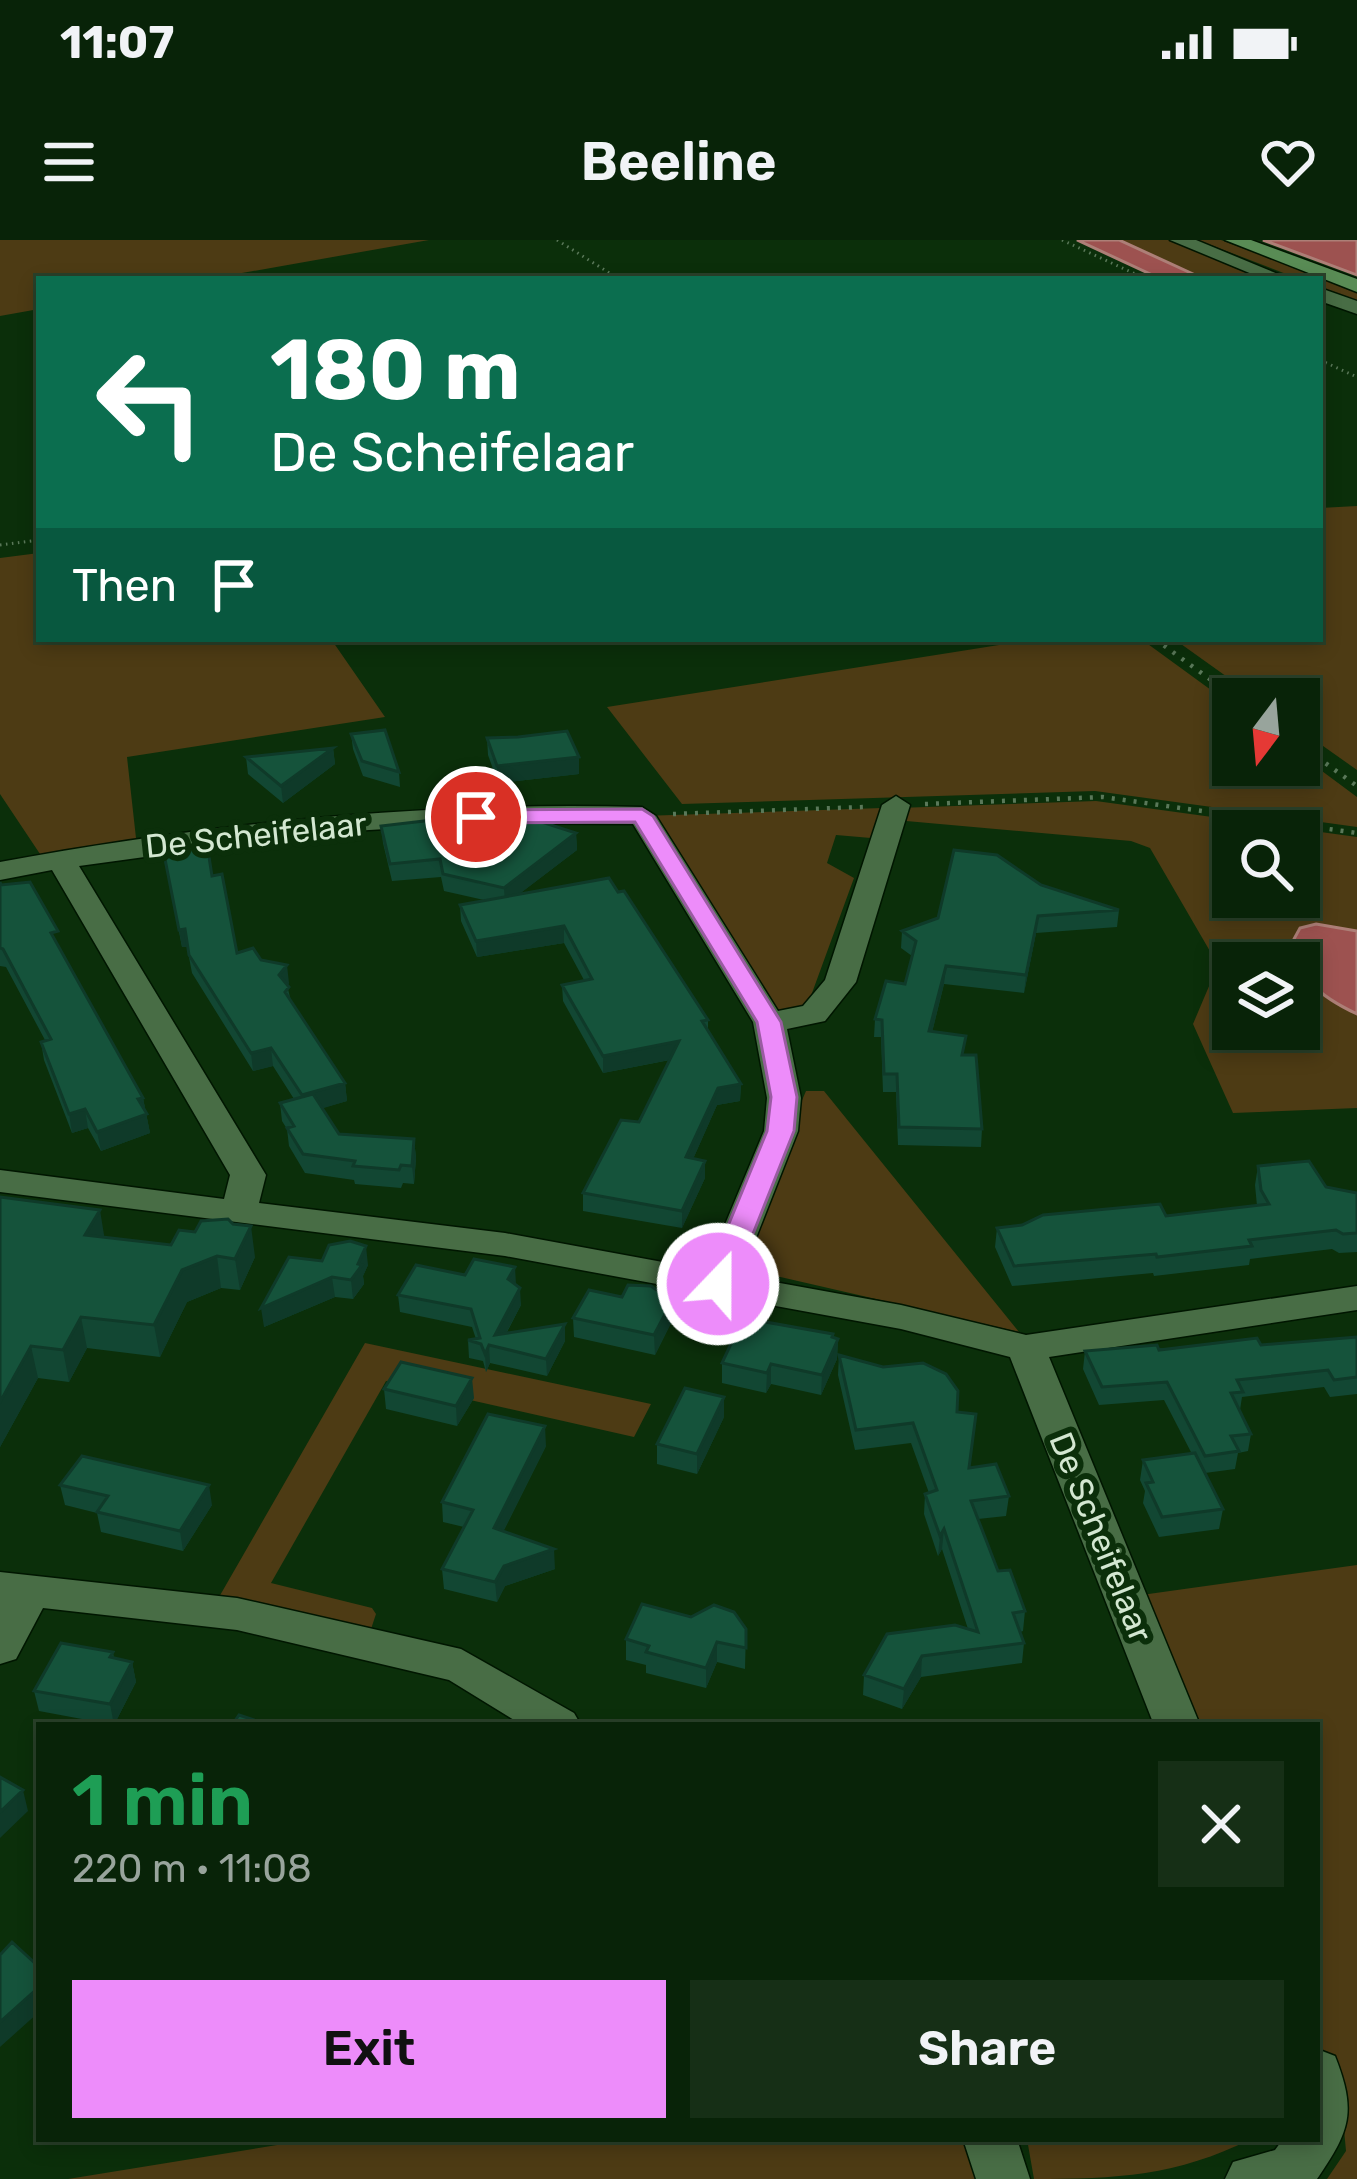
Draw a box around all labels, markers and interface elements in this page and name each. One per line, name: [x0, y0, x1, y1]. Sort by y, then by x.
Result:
text: 11:07: [60, 16, 174, 69]
icon: menu: [36, 129, 102, 195]
icon: heart: [1255, 129, 1321, 195]
text: Beeline: [580, 130, 777, 194]
text: 180 m: [270, 320, 521, 420]
icon: left: [72, 324, 228, 480]
text: De Scheifelaar: [270, 421, 634, 485]
icon: arrive: [201, 552, 267, 618]
text: Then: [72, 559, 177, 612]
north arrow: [1212, 678, 1320, 786]
map controls: [1212, 678, 1320, 1050]
pin: [425, 766, 527, 868]
icon: arrive: [443, 784, 509, 850]
street label: De Scheifelaar: [143, 804, 369, 866]
button: search: [1212, 810, 1320, 918]
button: layers: [1212, 942, 1320, 1050]
position arrow: [655, 1221, 781, 1347]
street label: De Scheifelaar: [1041, 1427, 1161, 1648]
text: 1 min: [72, 1758, 253, 1843]
button: close: [1158, 1761, 1284, 1887]
text: 220 m · 11:08: [72, 1846, 312, 1892]
button: Exit: [72, 1980, 666, 2118]
button: Share: [690, 1980, 1284, 2118]

